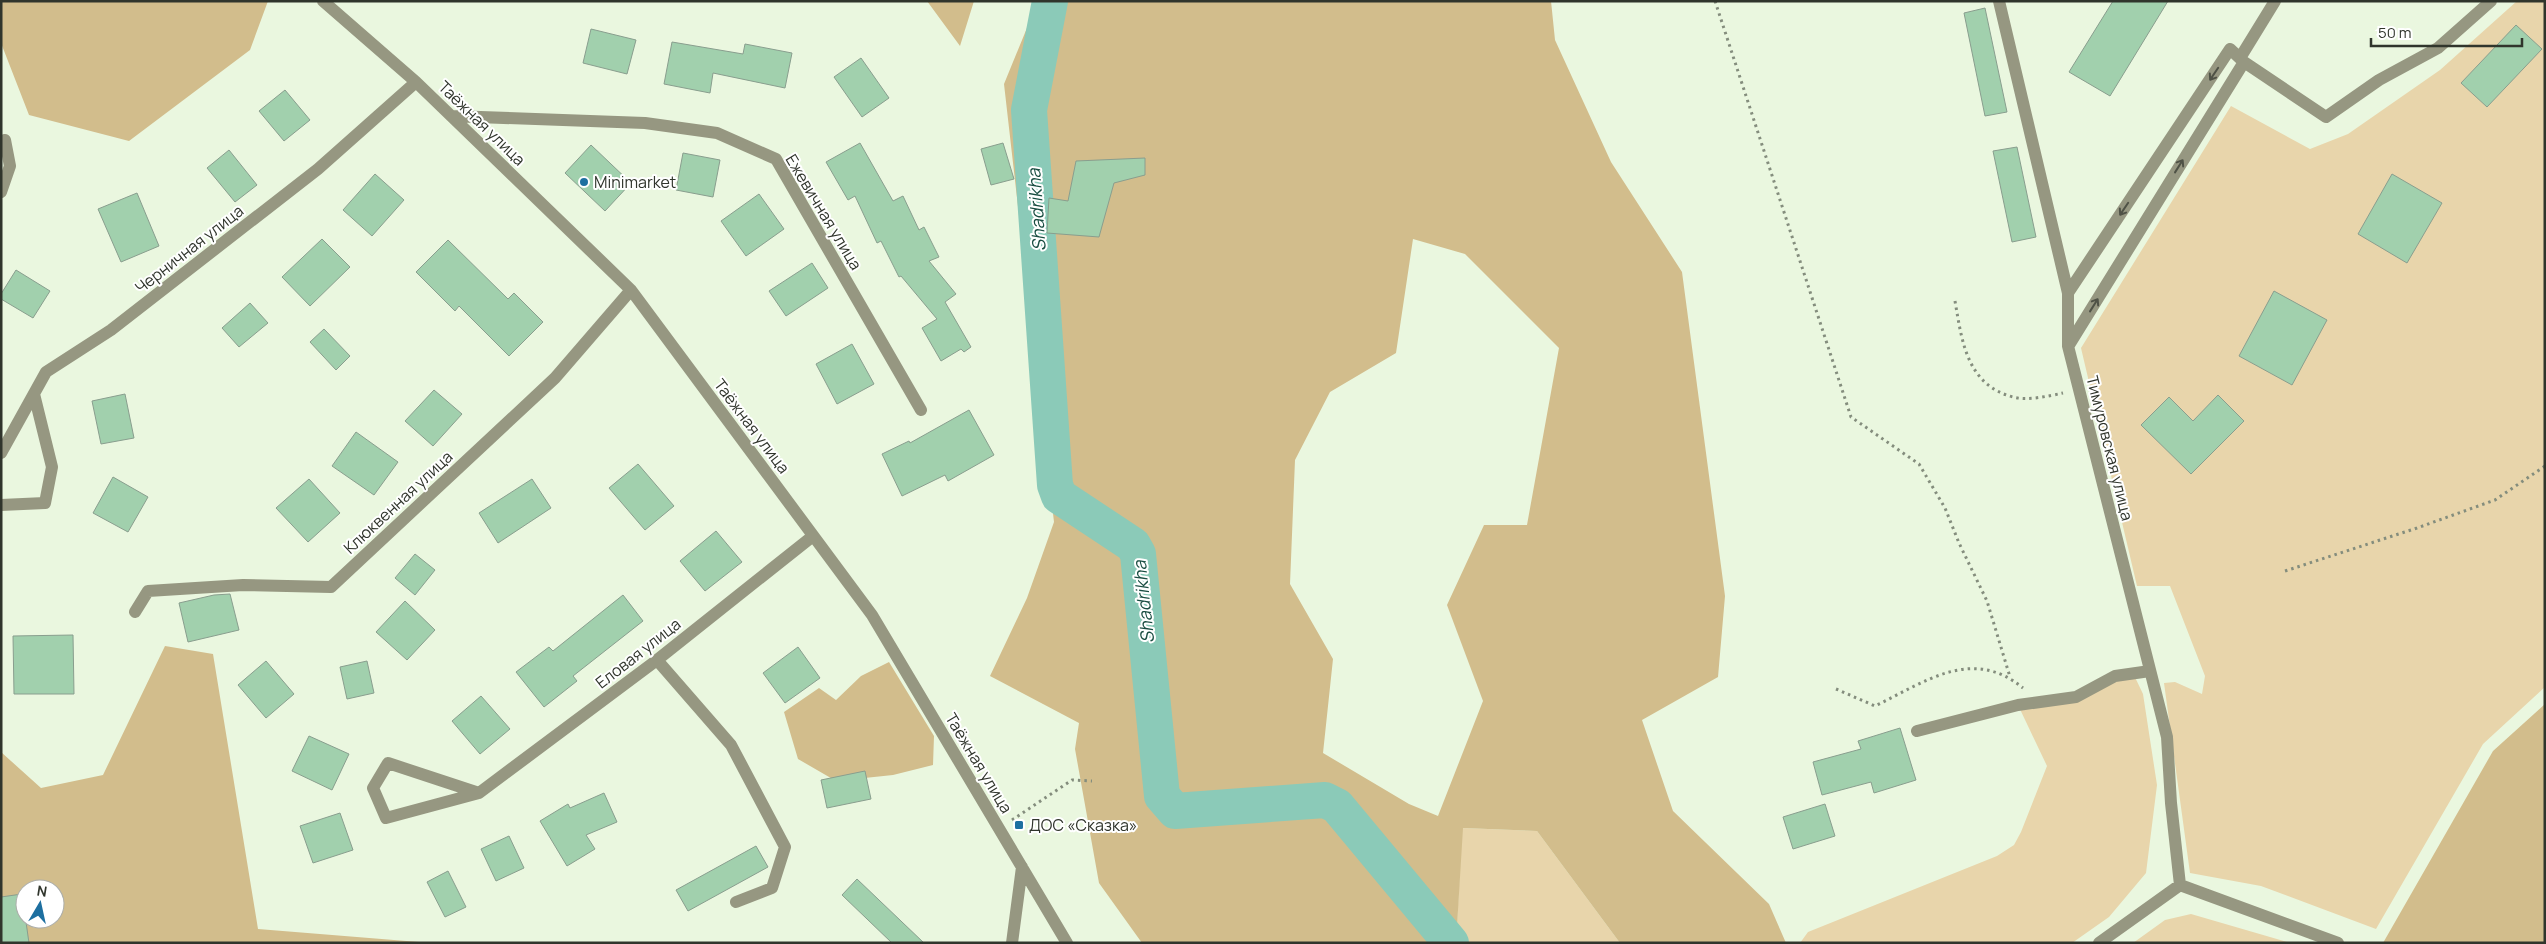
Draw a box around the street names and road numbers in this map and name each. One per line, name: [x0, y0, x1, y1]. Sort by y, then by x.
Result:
street label: Таёжная улица: [434, 76, 530, 170]
street label: Ежевичная улица: [781, 150, 867, 274]
street label: Черничная улица: [130, 200, 248, 298]
street label: Тимуровская улица: [2081, 373, 2139, 523]
street label: Таёжная улица: [709, 374, 795, 478]
street label: Клюквенная улица: [339, 446, 457, 558]
street label: Еловая улица: [591, 613, 685, 693]
street label: Таёжная улица: [940, 709, 1018, 817]

